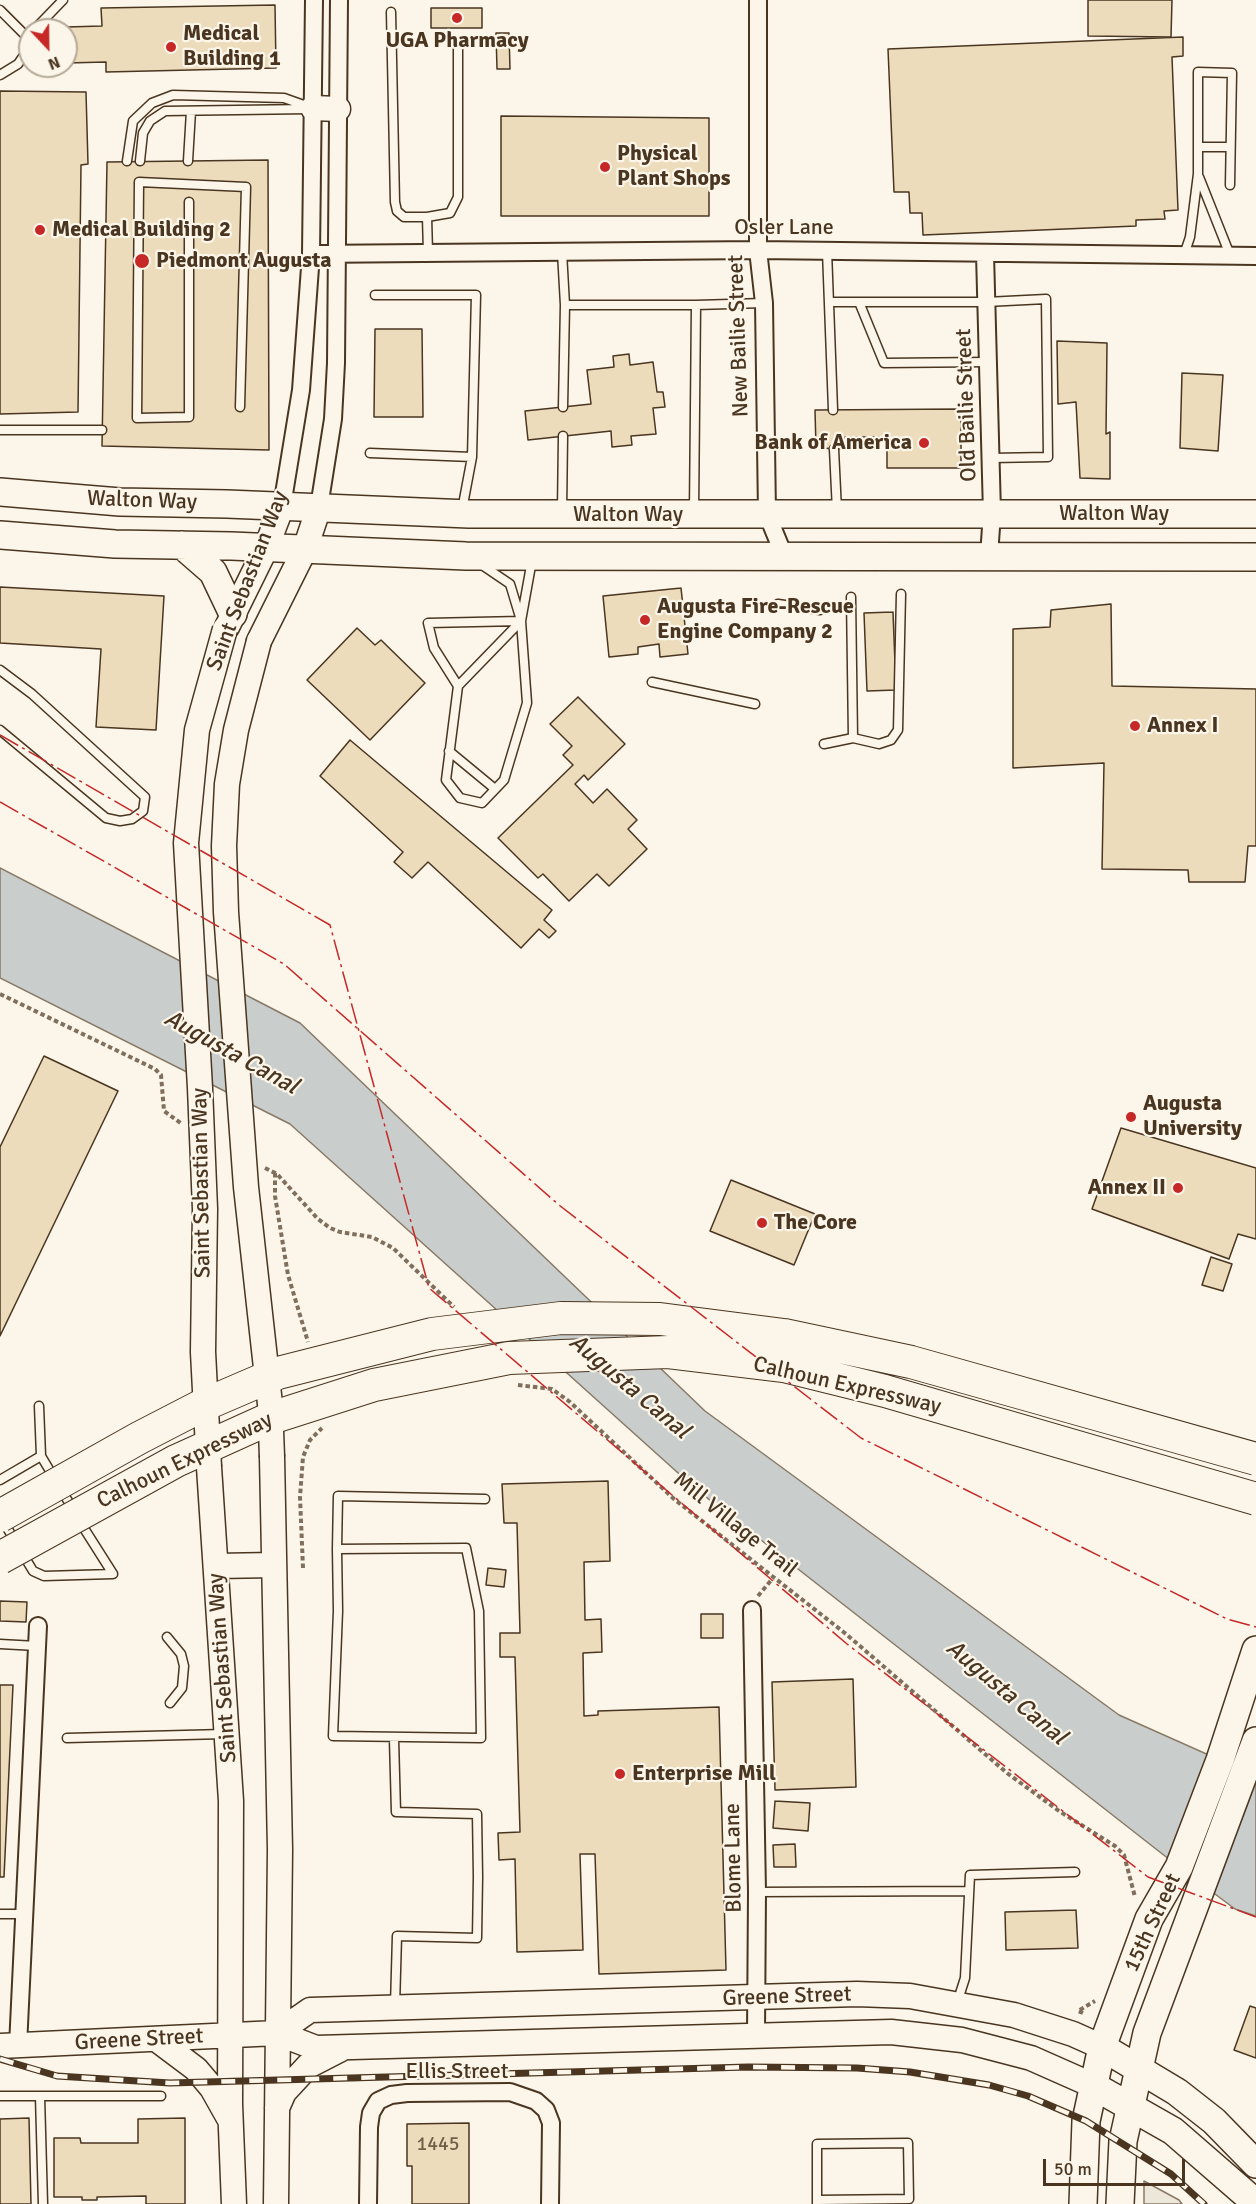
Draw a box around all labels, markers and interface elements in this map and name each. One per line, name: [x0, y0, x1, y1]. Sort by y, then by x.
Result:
marker: UGA Pharmacy: [450, 11, 464, 25]
north arrow: [18, 18, 78, 78]
place label: Medical Building 1: [183, 21, 281, 72]
place label: UGA Pharmacy: [385, 28, 529, 54]
marker: Medical Building 1: [164, 40, 178, 54]
text: N: [45, 51, 63, 74]
place label: Physical Plant Shops: [617, 141, 731, 192]
marker: Physical Plant Shops: [598, 160, 612, 174]
street label: Osler Lane: [734, 215, 834, 241]
place label: Medical Building 2: [52, 217, 231, 243]
marker: Medical Building 2: [33, 223, 47, 237]
place label: Piedmont Augusta: [156, 248, 332, 274]
marker: Piedmont Augusta: [133, 252, 151, 270]
street label: New Bailie Street: [723, 254, 755, 418]
street label: Old Bailie Street: [951, 328, 983, 482]
place label: Bank of America: [754, 430, 912, 456]
marker: Bank of America: [917, 436, 931, 450]
street label: Walton Way: [87, 486, 197, 516]
street label: Saint Sebastian Way: [202, 487, 294, 675]
street label: Walton Way: [1059, 501, 1169, 527]
street label: Walton Way: [573, 502, 683, 528]
place label: Augusta Fire-Rescue Engine Company 2: [657, 594, 854, 646]
marker: Augusta Fire-Rescue Engine Company 2: [638, 613, 652, 627]
place label: Annex I: [1147, 713, 1218, 739]
marker: Annex I: [1128, 719, 1142, 733]
water label: Augusta Canal: [159, 1004, 303, 1102]
street label: Saint Sebastian Way: [187, 1088, 217, 1278]
place label: Augusta University: [1143, 1091, 1242, 1142]
marker: Augusta University: [1124, 1110, 1138, 1124]
place label: Annex II: [1088, 1175, 1166, 1201]
marker: Annex II: [1171, 1181, 1185, 1195]
place label: The Core: [774, 1210, 857, 1236]
marker: The Core: [755, 1216, 769, 1230]
water label: Augusta Canal: [563, 1328, 695, 1446]
street label: Calhoun Expressway: [750, 1352, 944, 1420]
street label: Calhoun Expressway: [93, 1407, 277, 1515]
street label: Mill Village Trail: [667, 1467, 803, 1583]
street label: Saint Sebastian Way: [203, 1572, 243, 1764]
water label: Augusta Canal: [940, 1634, 1072, 1752]
place label: Enterprise Mill: [632, 1761, 776, 1787]
marker: Enterprise Mill: [613, 1767, 627, 1781]
street label: Blome Lane: [720, 1803, 748, 1913]
street label: 15th Street: [1119, 1870, 1187, 1976]
street label: Greene Street: [722, 1982, 852, 2012]
street label: Greene Street: [74, 2023, 204, 2057]
street label: Ellis Street: [406, 2059, 508, 2085]
house number: 1445: [416, 2133, 460, 2157]
scale bar: [1046, 2147, 1188, 2185]
text: 50 m: [1054, 2158, 1092, 2180]

